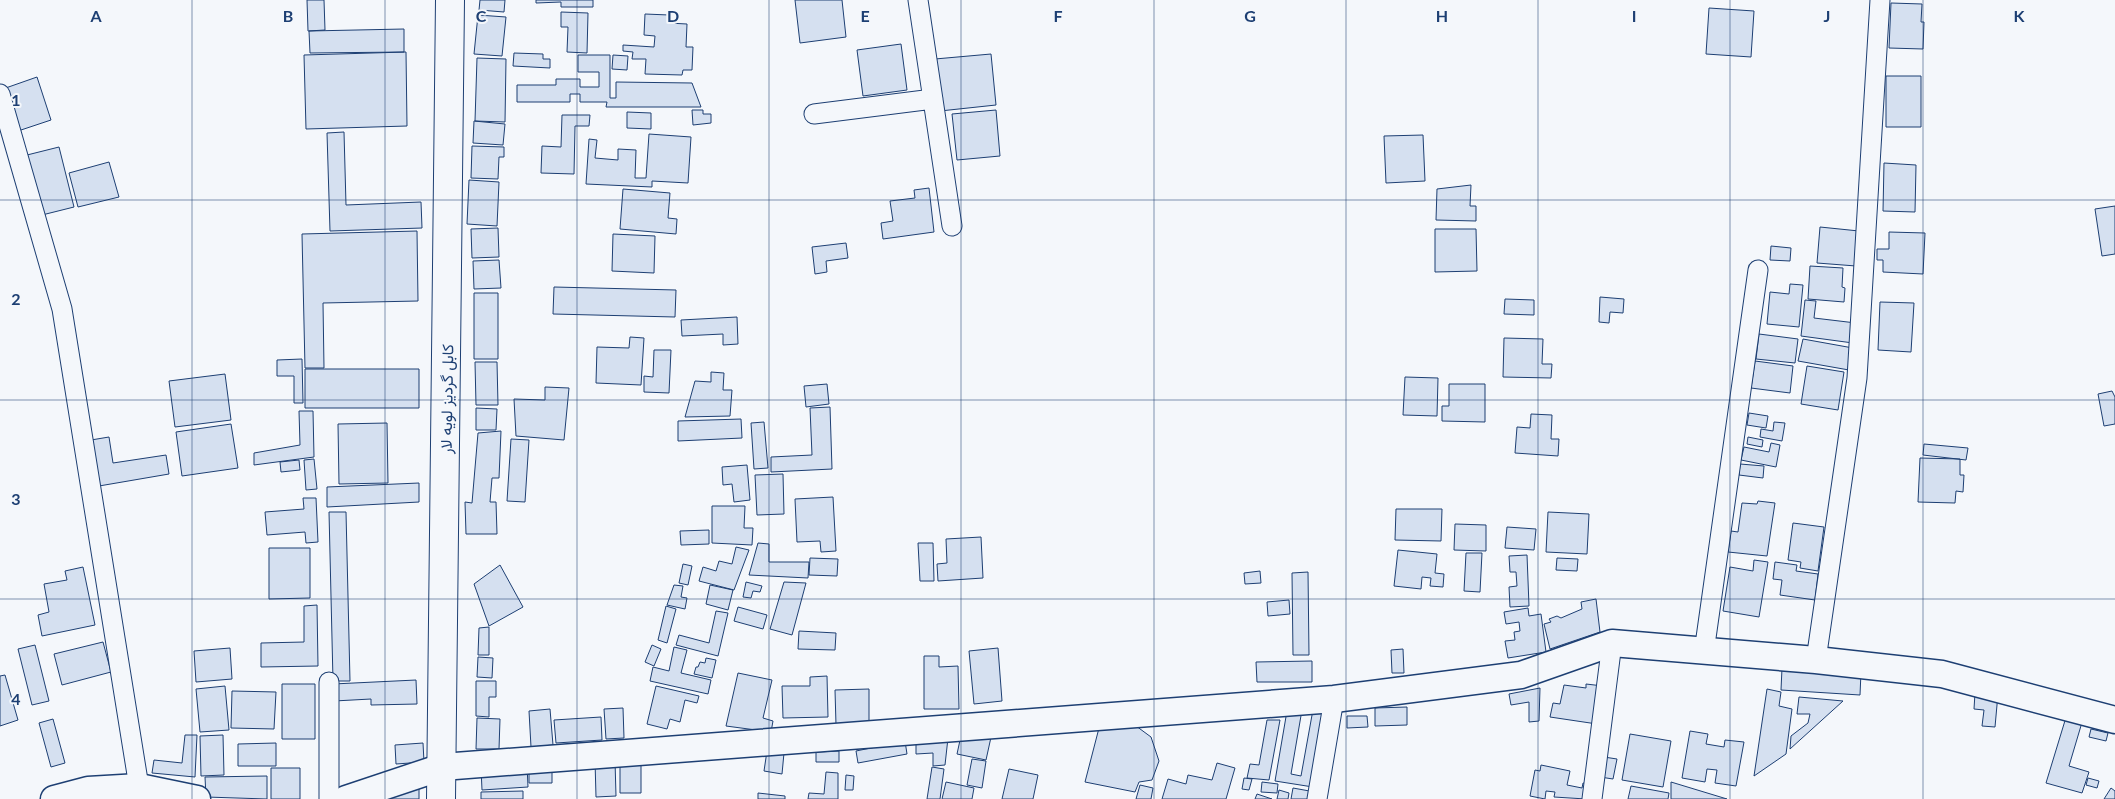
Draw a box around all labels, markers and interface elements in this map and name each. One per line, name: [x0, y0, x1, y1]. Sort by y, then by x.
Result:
text: A: [89, 6, 102, 25]
text: B: [283, 6, 293, 25]
text: C: [476, 6, 487, 25]
text: D: [667, 6, 679, 25]
text: E: [860, 6, 870, 25]
text: F: [1053, 6, 1063, 25]
text: G: [1244, 6, 1256, 25]
text: H: [1436, 6, 1448, 25]
text: I: [1632, 6, 1636, 25]
text: J: [1824, 6, 1830, 25]
text: K: [2014, 6, 2026, 25]
text: 1: [11, 90, 21, 109]
text: 2: [11, 289, 21, 308]
street label: کابل گردیز لویه لار: [436, 344, 458, 455]
text: 3: [11, 489, 21, 508]
text: 4: [11, 689, 21, 708]

